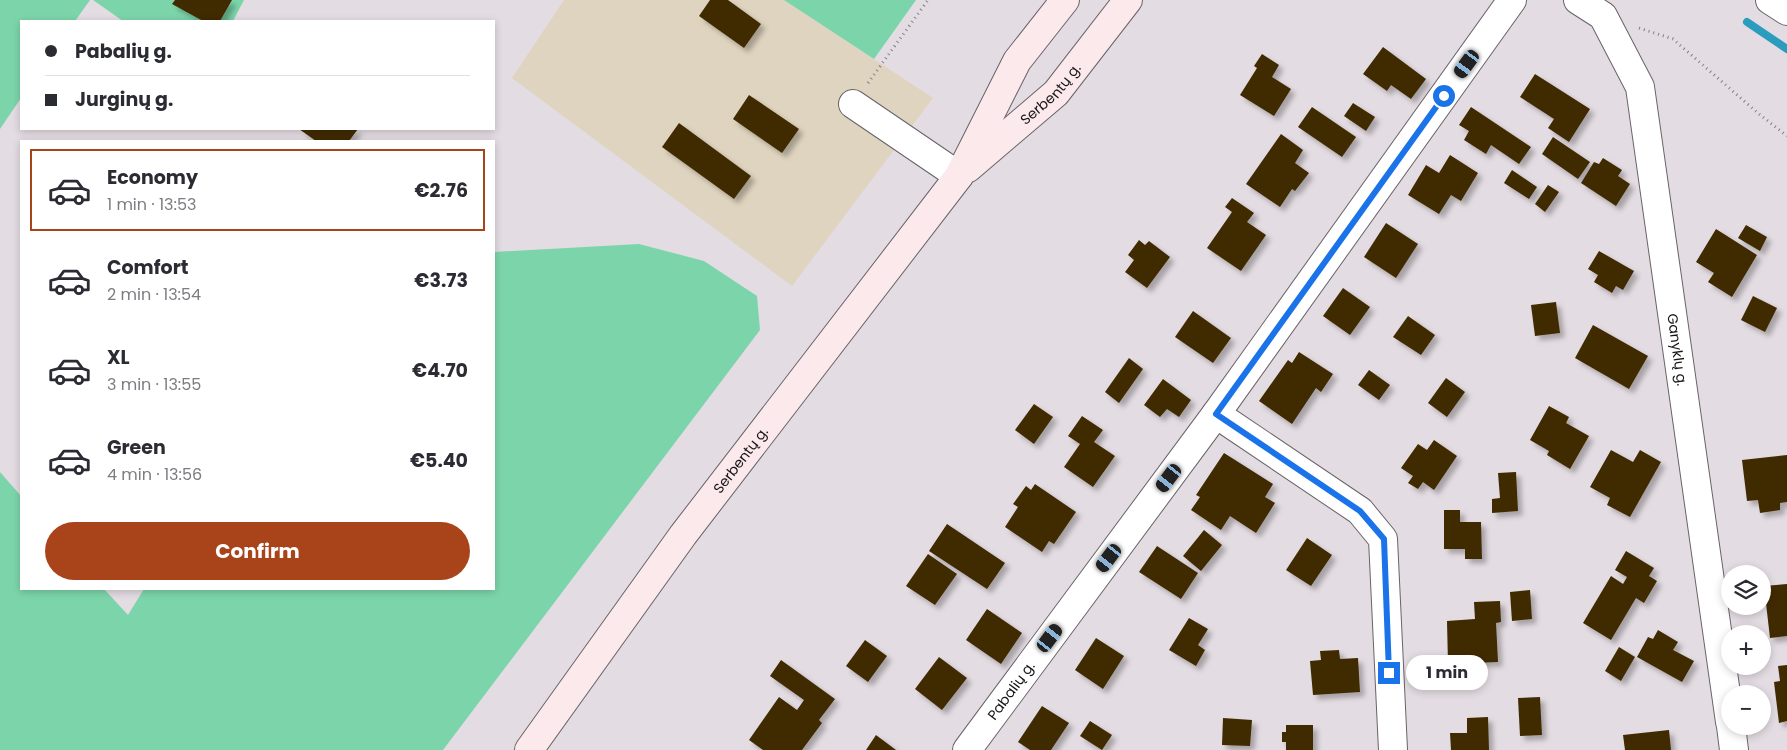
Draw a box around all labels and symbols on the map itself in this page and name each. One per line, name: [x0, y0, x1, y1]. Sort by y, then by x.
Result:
car: [1452, 47, 1481, 81]
street label: Serbentų g.: [1016, 59, 1085, 129]
route start: [1433, 85, 1455, 107]
street label: Ganyklų g.: [1662, 312, 1692, 387]
street label: Serbentų g.: [708, 422, 773, 498]
car: [1153, 462, 1184, 494]
car: [1093, 542, 1124, 574]
car: [1034, 622, 1065, 654]
callout: 1 min: [1406, 656, 1489, 690]
street label: Pabalių g.: [983, 657, 1040, 724]
route end: [1378, 662, 1400, 684]

